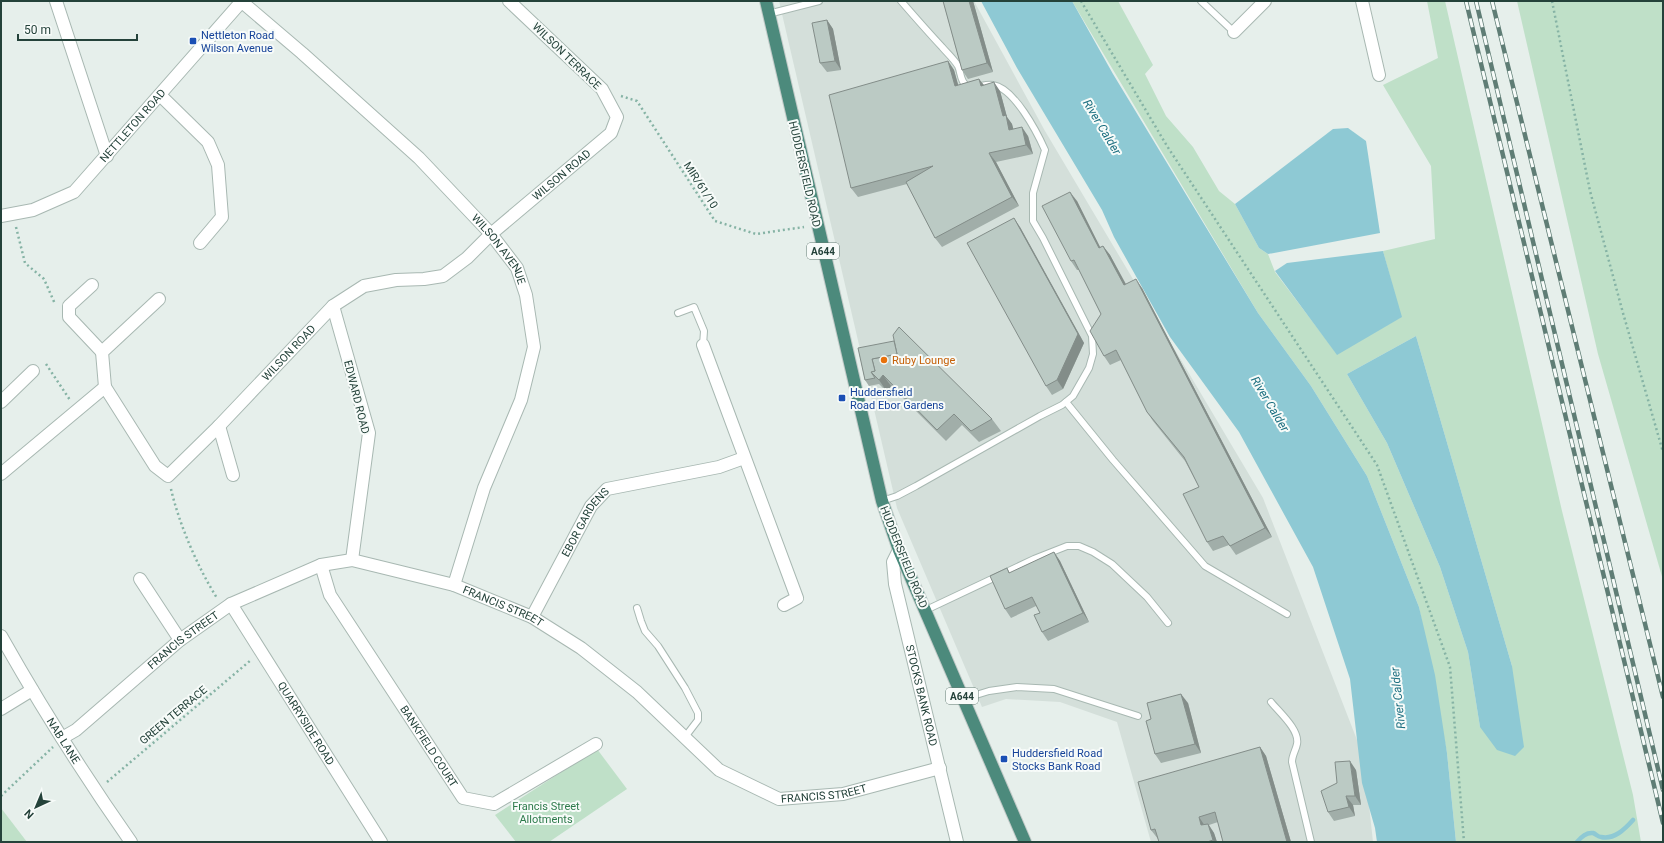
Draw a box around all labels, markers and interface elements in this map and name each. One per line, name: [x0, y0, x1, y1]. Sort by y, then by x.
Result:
scale bar: [18, 16, 137, 42]
street label: WILSON TERRACE: [530, 20, 604, 92]
text: 50 m: [24, 23, 51, 37]
place label: Nettleton Road Wilson Avenue: [201, 29, 274, 55]
marker: Nettleton Road Wilson Avenue: [188, 36, 198, 46]
street label: NETTLETON ROAD: [97, 87, 169, 165]
water label: River Calder: [1080, 97, 1125, 158]
street label: HUDDERSFIELD ROAD: [786, 120, 823, 229]
street label: WILSON ROAD: [530, 147, 593, 203]
street label: MIR/61/10: [681, 159, 721, 211]
street label: WILSON AVENUE: [469, 212, 528, 286]
road number: A644: [807, 243, 839, 259]
street label: WILSON ROAD: [259, 322, 319, 384]
place label: Ruby Lounge: [892, 354, 955, 367]
marker: Ruby Lounge: [879, 355, 889, 365]
street label: EDWARD ROAD: [341, 359, 372, 435]
water label: River Calder: [1248, 374, 1293, 435]
place label: Huddersfield Road Ebor Gardens: [850, 386, 944, 412]
marker: Huddersfield Road Ebor Gardens: [837, 393, 847, 403]
street label: EBOR GARDENS: [559, 485, 612, 559]
street label: HUDDERSFIELD ROAD: [877, 504, 930, 610]
street label: FRANCIS STREET: [461, 583, 546, 630]
street label: FRANCIS STREET: [145, 609, 222, 672]
street label: STOCKS BANK ROAD: [903, 643, 940, 748]
water label: River Calder: [1388, 665, 1408, 730]
street label: QUARRYSIDE ROAD: [275, 679, 337, 768]
street label: GREEN TERRACE: [137, 683, 210, 747]
road number: A644: [946, 688, 978, 704]
street label: BANKFIELD COURT: [397, 703, 460, 790]
street label: NAB LANE: [44, 716, 83, 766]
place label: Huddersfield Road Stocks Bank Road: [1012, 747, 1102, 773]
marker: Huddersfield Road Stocks Bank Road: [999, 754, 1009, 764]
street label: FRANCIS STREET: [780, 782, 869, 806]
north arrow: [16, 787, 56, 827]
park label: Francis Street Allotments: [512, 800, 580, 826]
text: N: [22, 806, 37, 821]

